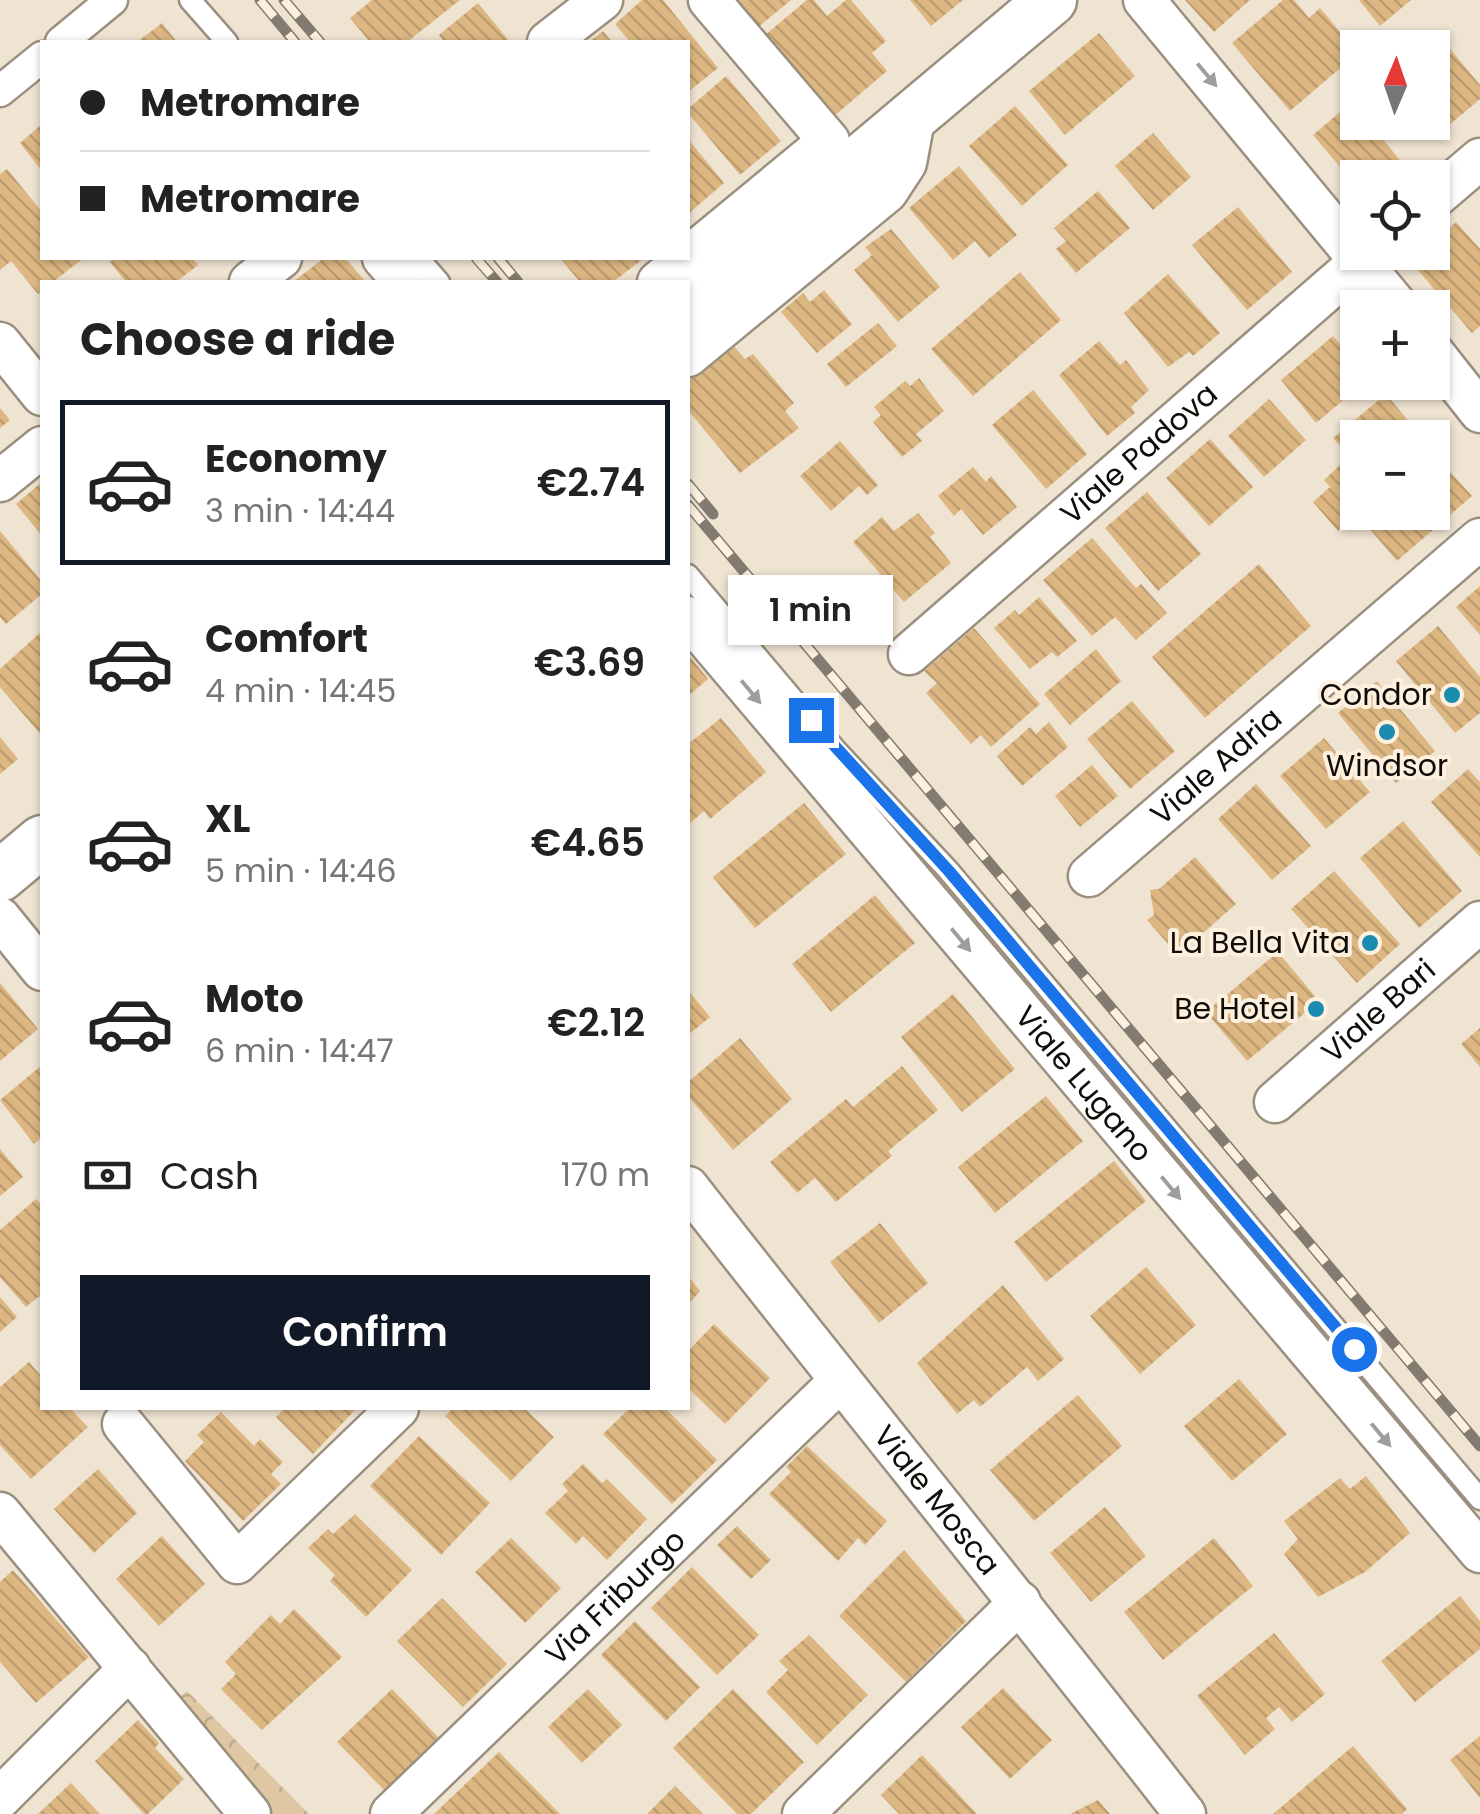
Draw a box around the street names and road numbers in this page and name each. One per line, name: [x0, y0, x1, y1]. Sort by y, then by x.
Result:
street label: Viale Padova: [1051, 373, 1227, 534]
street label: Viale Adria: [1141, 697, 1291, 835]
street label: Viale Bari: [1312, 948, 1445, 1073]
street label: Viale Lugano: [1005, 996, 1163, 1171]
street label: Viale Mosca: [864, 1416, 1010, 1584]
street label: Via Friburgo: [536, 1519, 695, 1675]

